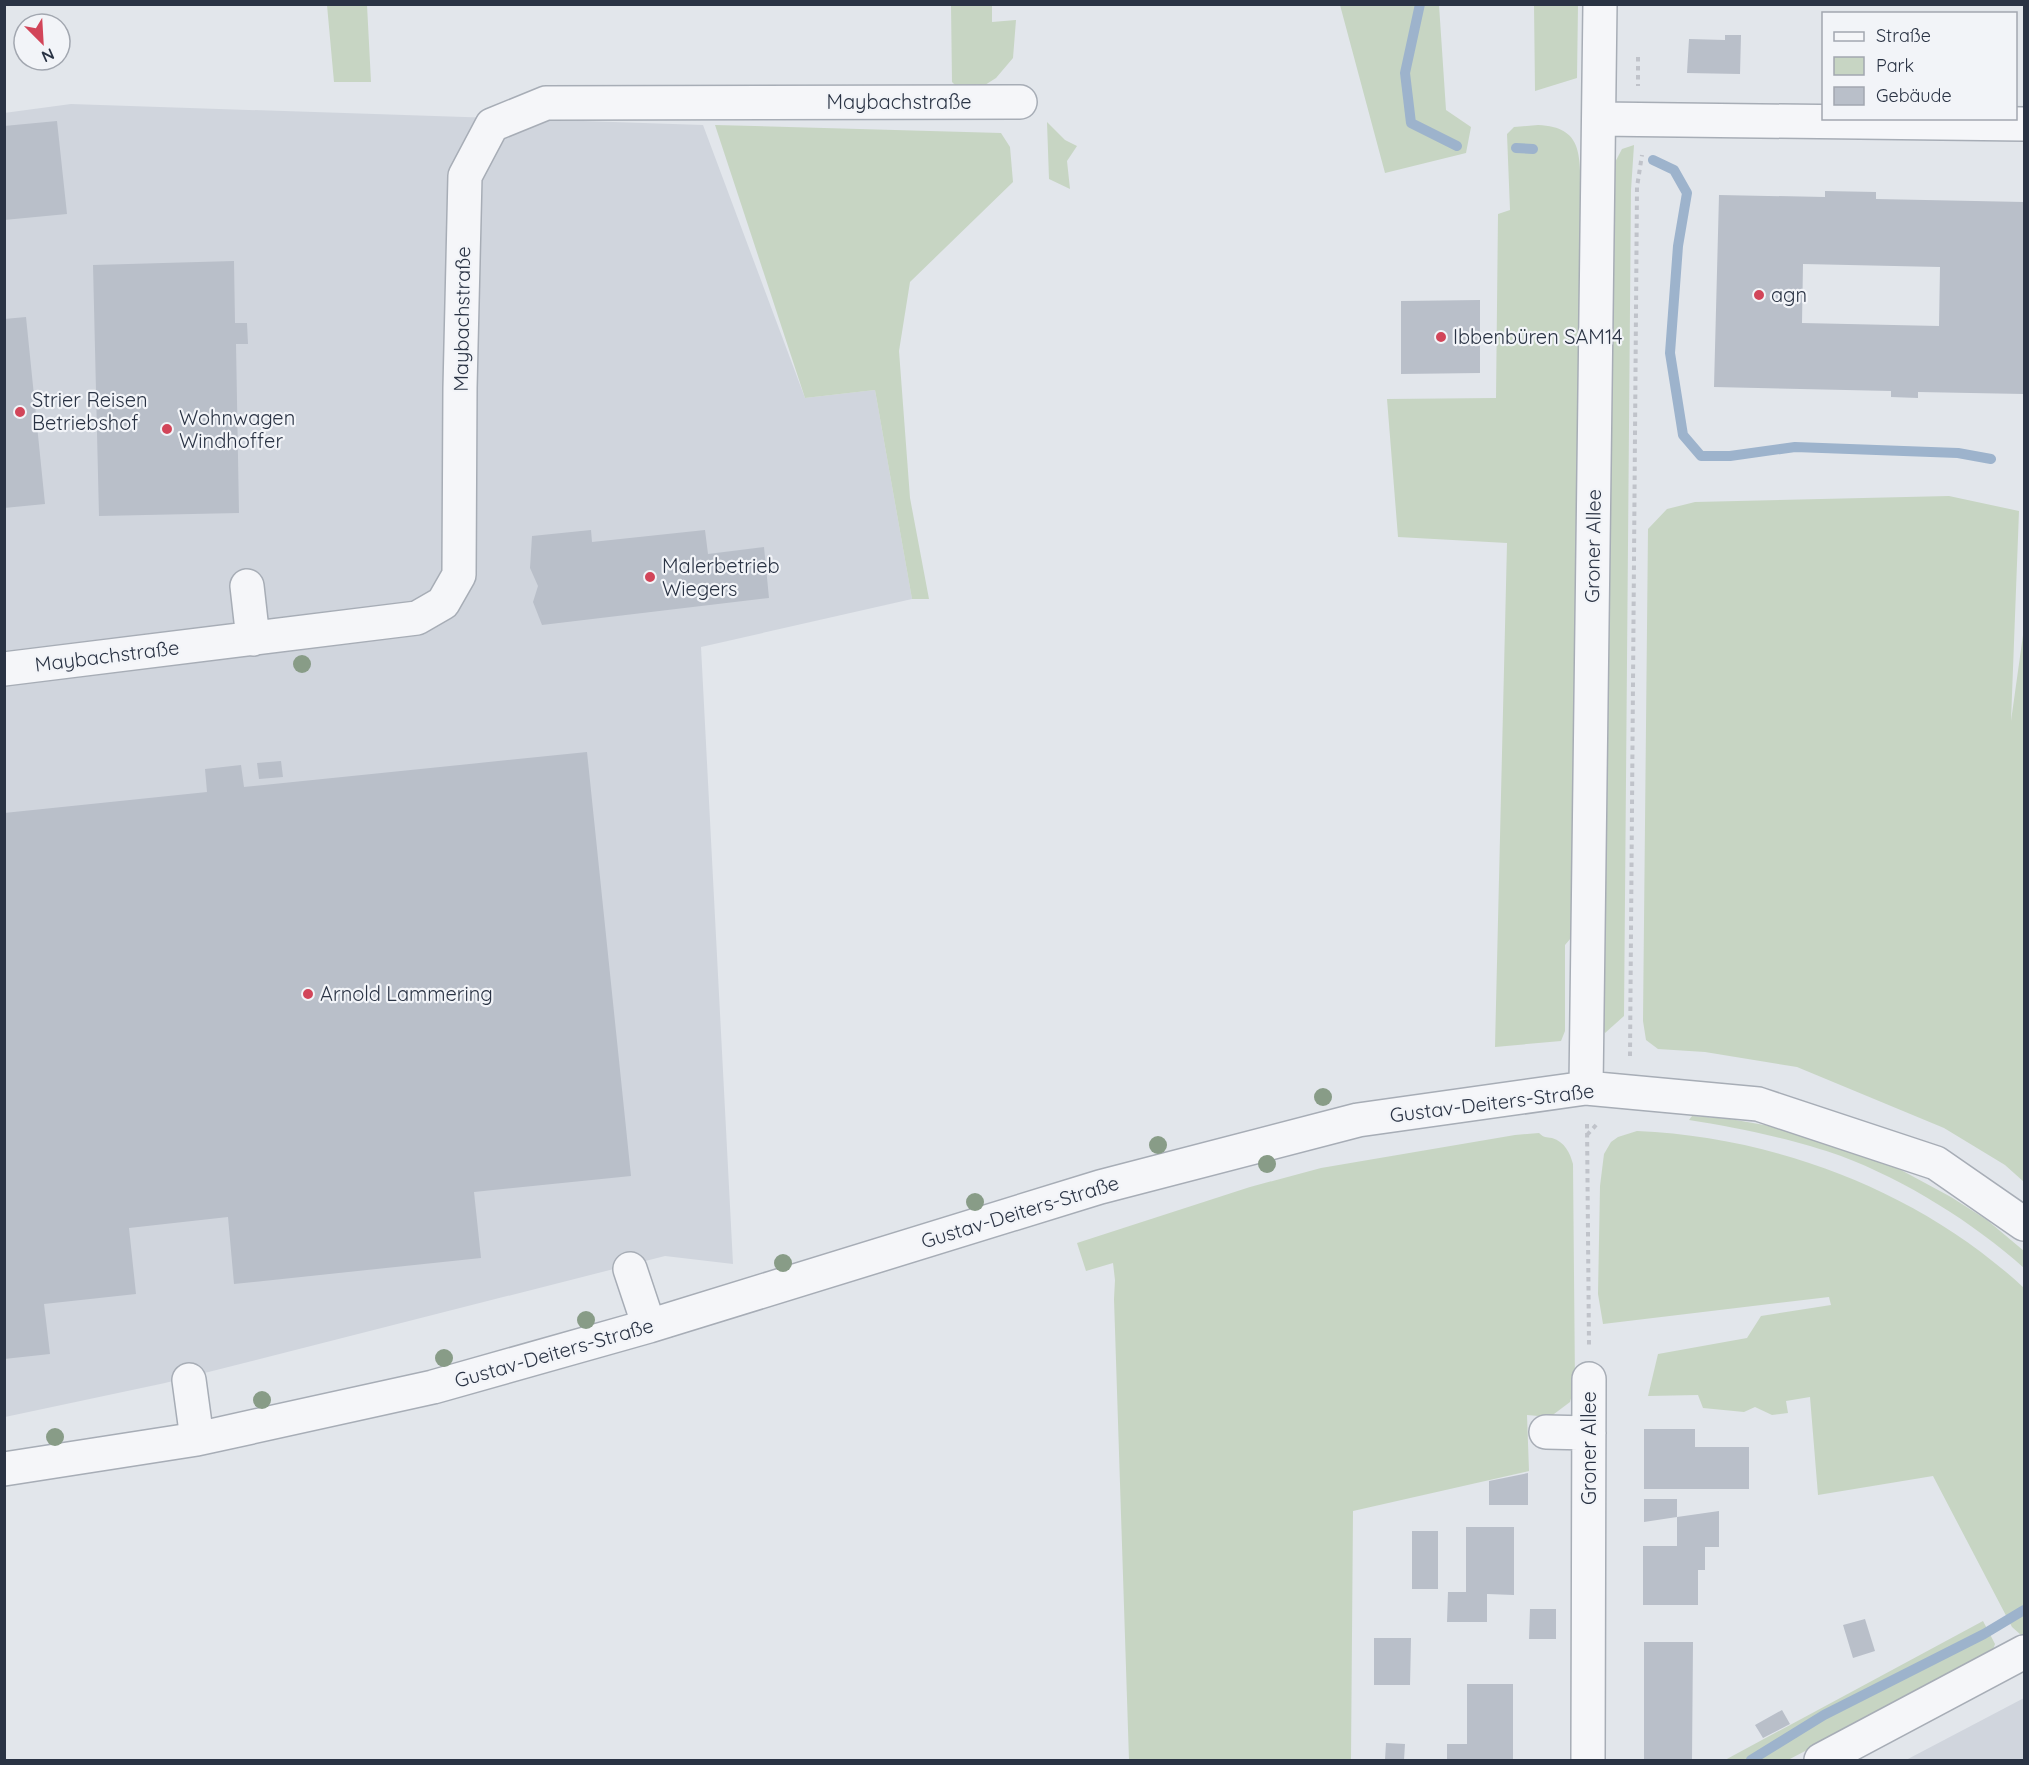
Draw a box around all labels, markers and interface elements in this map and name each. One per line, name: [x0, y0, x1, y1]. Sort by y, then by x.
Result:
north arrow: [12, 12, 72, 72]
legend: [1822, 12, 2017, 120]
text: Straße: [1876, 24, 1931, 47]
text: N: [39, 44, 58, 67]
text: Park: [1876, 54, 1914, 77]
text: Gebäude: [1876, 84, 1952, 107]
street label: Maybachstraße: [826, 89, 972, 114]
street label: Maybachstraße: [448, 246, 475, 392]
place label: agn: [1771, 282, 1807, 307]
marker: agn: [1752, 288, 1766, 302]
place label: Ibbenbüren SAM14: [1453, 324, 1623, 349]
marker: Ibbenbüren SAM14: [1434, 330, 1448, 344]
place label: Strier Reisen Betriebshof: [32, 387, 148, 435]
marker: Strier Reisen Betriebshof: [13, 405, 27, 419]
place label: Wohnwagen Windhoffer: [179, 405, 295, 453]
marker: Wohnwagen Windhoffer: [160, 422, 174, 436]
street label: Groner Allee: [1579, 489, 1606, 603]
place label: Malerbetrieb Wiegers: [662, 553, 780, 601]
marker: Malerbetrieb Wiegers: [643, 570, 657, 584]
street label: Maybachstraße: [33, 634, 180, 677]
place label: Arnold Lammering: [320, 981, 493, 1006]
marker: Arnold Lammering: [301, 987, 315, 1001]
street label: Gustav-Deiters-Straße: [1388, 1078, 1596, 1127]
street label: Gustav-Deiters-Straße: [918, 1169, 1122, 1254]
street label: Gustav-Deiters-Straße: [452, 1312, 656, 1393]
street label: Groner Allee: [1576, 1391, 1601, 1505]

